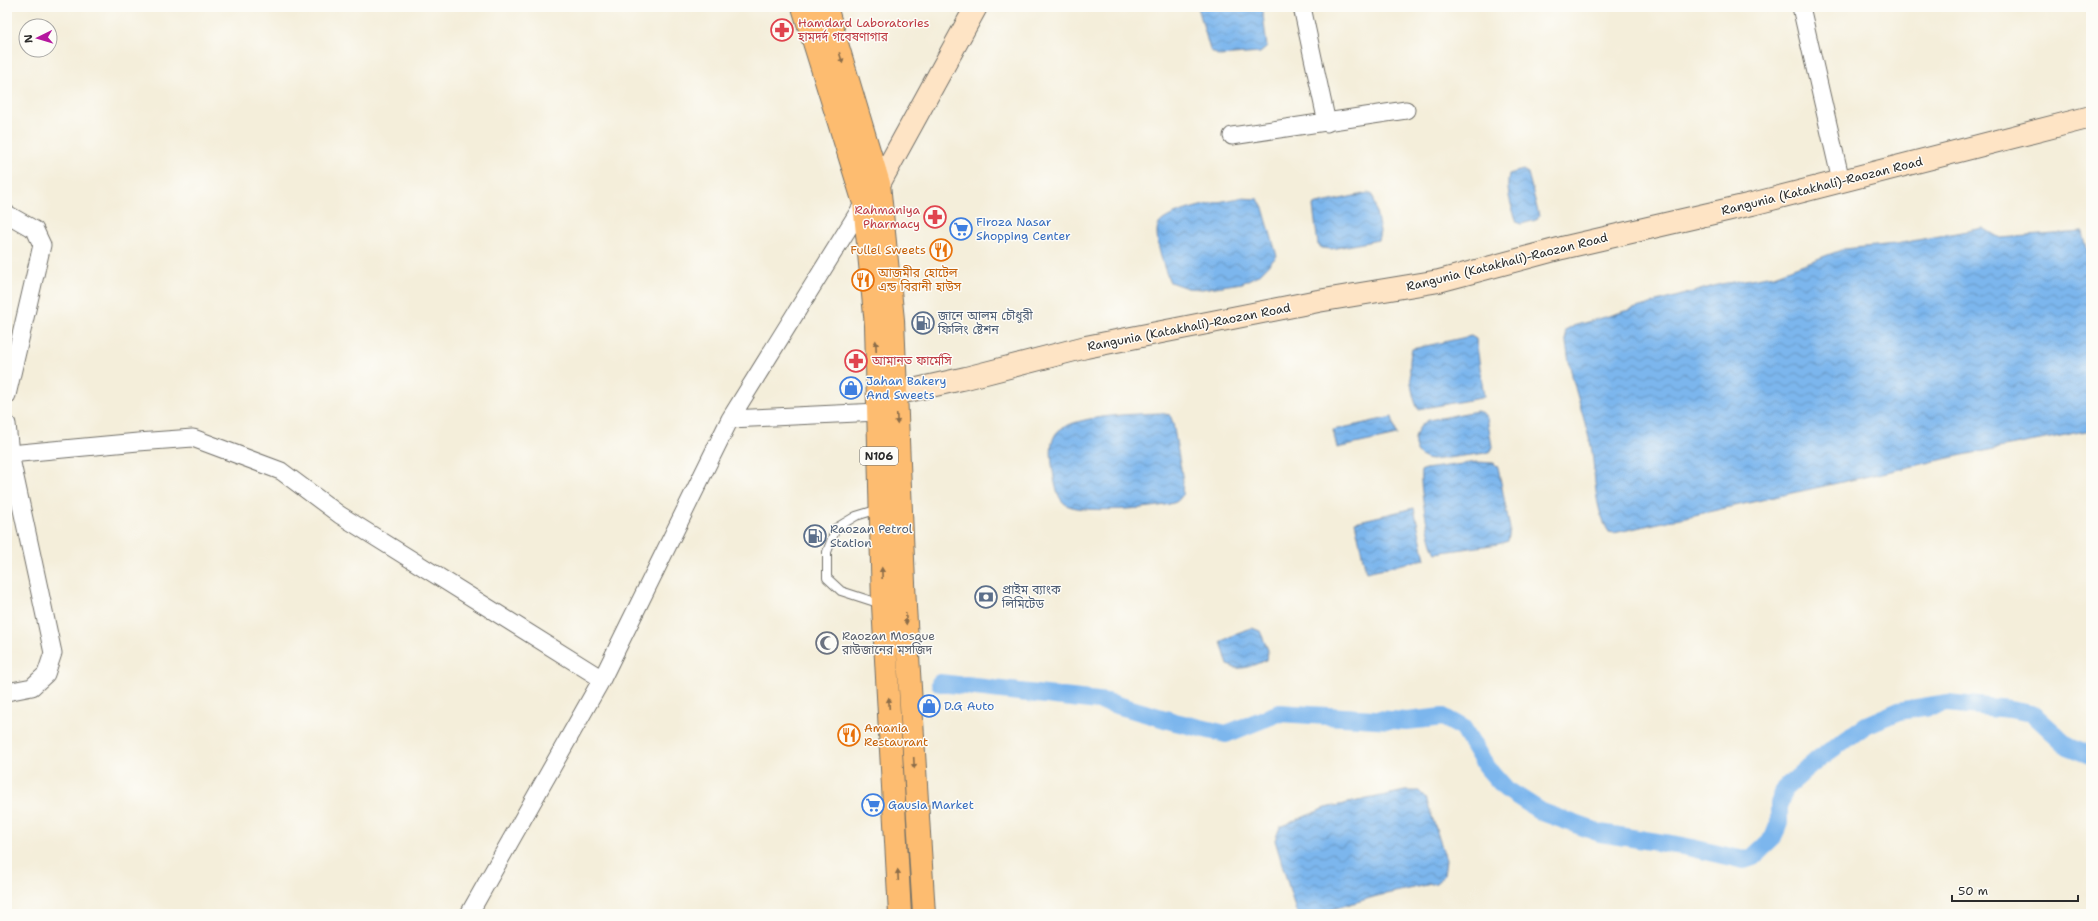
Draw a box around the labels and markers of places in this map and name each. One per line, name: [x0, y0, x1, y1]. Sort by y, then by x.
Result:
place label: Hamdard Laboratories হামদর্দ গবেষণাগার: [797, 15, 930, 45]
pharmacy icon: Hamdard Laboratories হামদর্দ গবেষণাগার: [769, 17, 795, 43]
place label: Rahmaniya Pharmacy: [855, 202, 921, 232]
pharmacy icon: Rahmaniya Pharmacy: [922, 204, 948, 230]
place label: Firoza Nasar Shopping Center: [976, 214, 1071, 244]
supermarket icon: Firoza Nasar Shopping Center: [948, 216, 974, 242]
restaurant icon: Fullel Sweets: [928, 237, 954, 263]
place label: Fullel Sweets: [850, 242, 926, 258]
place label: আজমীর হোটেল এন্ড বিরানী হাউস: [877, 265, 962, 295]
restaurant icon: আজমীর হোটেল এন্ড বিরানী হাউস: [850, 267, 876, 293]
place label: জানে আলম চৌধুরী ফিলিং ষ্টেশন: [937, 308, 1034, 338]
fuel station icon: জানে আলম চৌধুরী ফিলিং ষ্টেশন: [910, 310, 936, 336]
pharmacy icon: আমানত ফার্মেসি: [843, 348, 869, 374]
place label: আমানত ফার্মেসি: [871, 353, 952, 369]
place label: Jahan Bakery And Sweets: [866, 373, 947, 403]
shop icon: Jahan Bakery And Sweets: [838, 375, 864, 401]
place label: Raozan Petrol Station: [830, 521, 913, 551]
fuel station icon: Raozan Petrol Station: [802, 523, 828, 549]
place label: প্রাইম ব্যাংক লিমিটেড: [1001, 582, 1061, 612]
bank icon: প্রাইম ব্যাংক লিমিটেড: [973, 584, 999, 610]
place label: Raozan Mosque রাউজানের মসজিদ: [841, 628, 935, 658]
mosque icon: Raozan Mosque রাউজানের মসজিদ: [814, 630, 840, 656]
shop icon: D.G Auto: [916, 693, 942, 719]
place label: D.G Auto: [944, 698, 994, 714]
place label: Amania Restaurant: [864, 720, 928, 750]
restaurant icon: Amania Restaurant: [836, 722, 862, 748]
supermarket icon: Gausia Market: [860, 792, 886, 818]
place label: Gausia Market: [888, 797, 974, 813]

